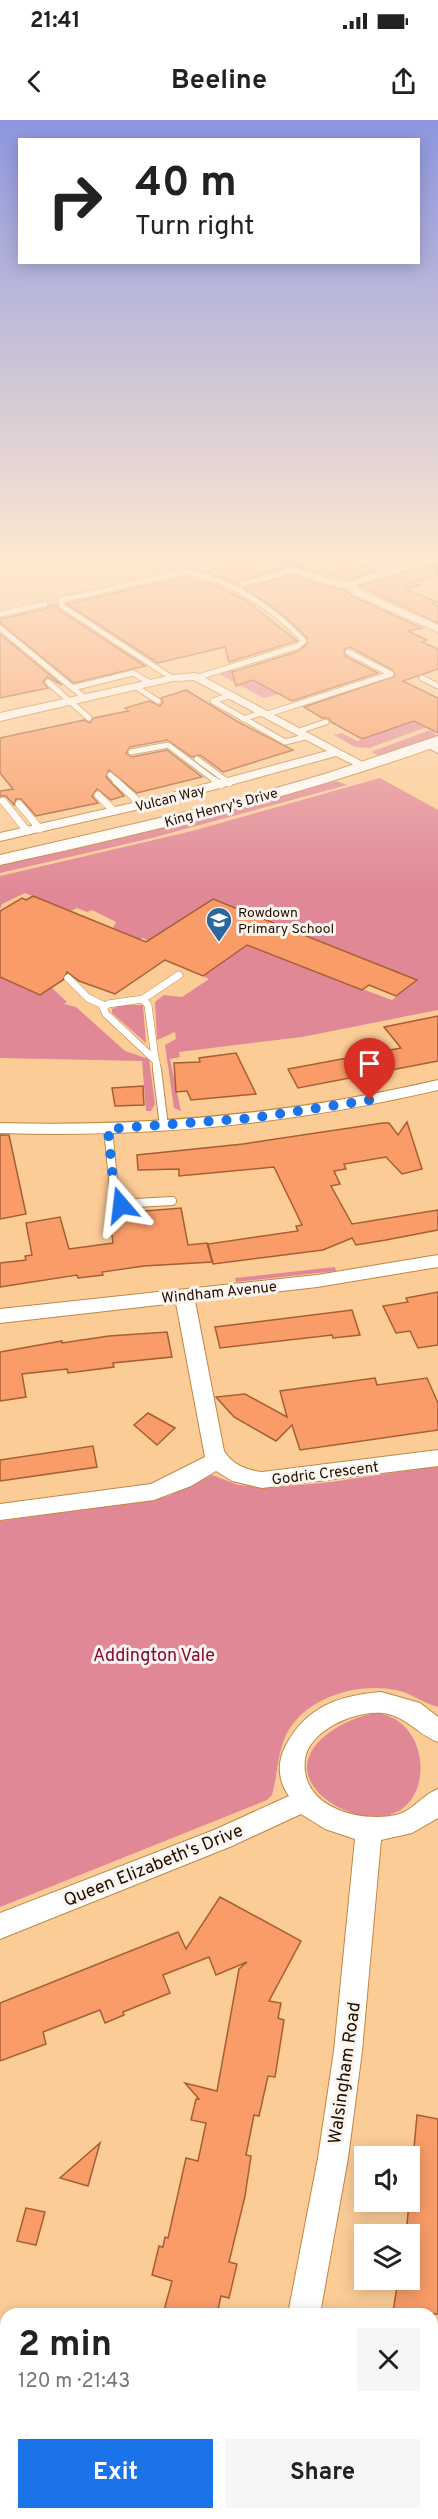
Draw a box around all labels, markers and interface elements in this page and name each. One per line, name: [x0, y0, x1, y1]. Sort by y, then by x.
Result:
text: 21:41: [30, 8, 81, 35]
text: Beeline: [171, 64, 267, 98]
icon: back: [18, 65, 51, 98]
icon: share: [387, 65, 420, 98]
text: 40 m: [135, 158, 237, 211]
icon: right: [36, 162, 114, 240]
text: Turn right: [135, 210, 254, 244]
street label: Vulcan Way: [134, 783, 207, 816]
street label: King Henry's Drive: [163, 785, 280, 832]
school or university icon: Rowdown Primary School: [204, 905, 234, 943]
place label: Rowdown Primary School: [238, 905, 334, 938]
pin: [344, 1038, 395, 1100]
icon: arrive: [353, 1047, 386, 1080]
position arrow: [89, 1173, 153, 1237]
street label: Windham Avenue: [161, 1278, 278, 1309]
street label: Godric Crescent: [271, 1458, 380, 1490]
park label: Addington Vale: [93, 1645, 215, 1668]
street label: Queen Elizabeth's Drive: [60, 1820, 247, 1913]
street label: Walsingham Road: [324, 2001, 367, 2146]
map controls: [354, 2146, 420, 2290]
button: sound: [354, 2146, 420, 2212]
button: layers: [354, 2224, 420, 2290]
text: 2 min: [18, 2323, 112, 2369]
button: close: [357, 2328, 420, 2391]
text: 120 m · 21:43: [18, 2369, 130, 2395]
button: Exit: [18, 2439, 213, 2508]
button: Share: [225, 2439, 420, 2508]

